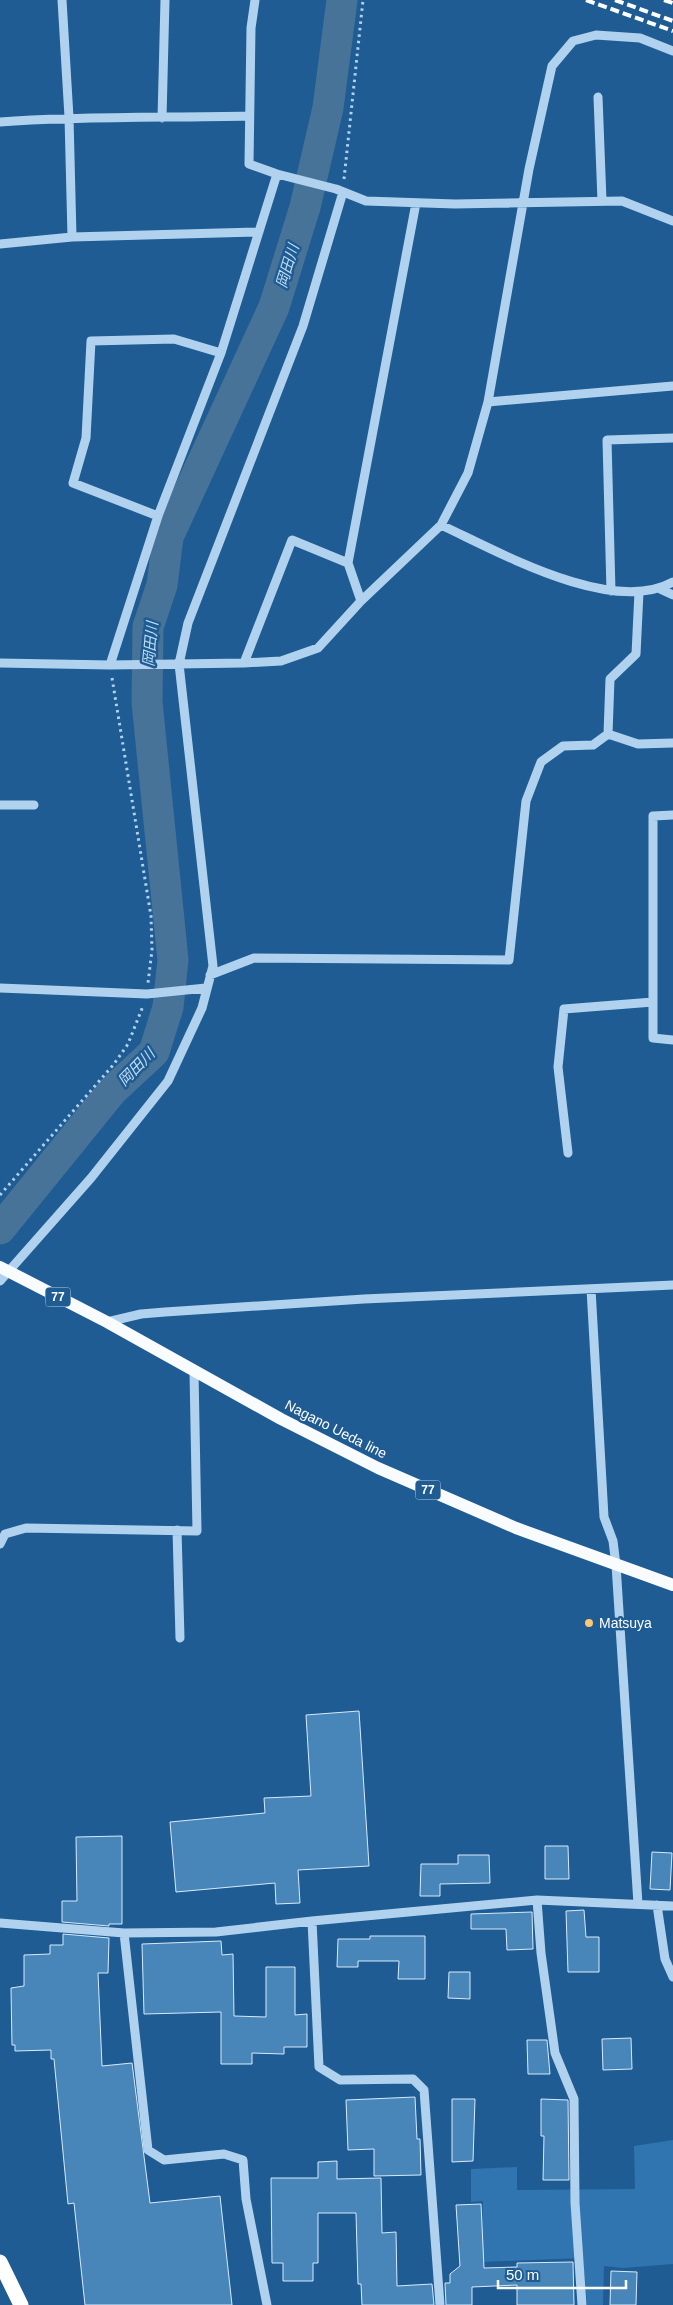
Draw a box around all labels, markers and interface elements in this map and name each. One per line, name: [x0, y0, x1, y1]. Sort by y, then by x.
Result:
water label: 岡田川: [272, 240, 302, 290]
water label: 岡田川: [140, 619, 161, 667]
water label: 岡田川: [114, 1043, 159, 1089]
road number: 77: [46, 1288, 70, 1306]
street label: Nagano Ueda line: [282, 1396, 390, 1462]
road number: 77: [416, 1480, 440, 1500]
place label: Matsuya: [599, 1615, 652, 1631]
marker: Matsuya: [583, 1617, 595, 1629]
scale bar: [498, 2258, 626, 2290]
text: 50 m: [506, 2266, 539, 2283]

